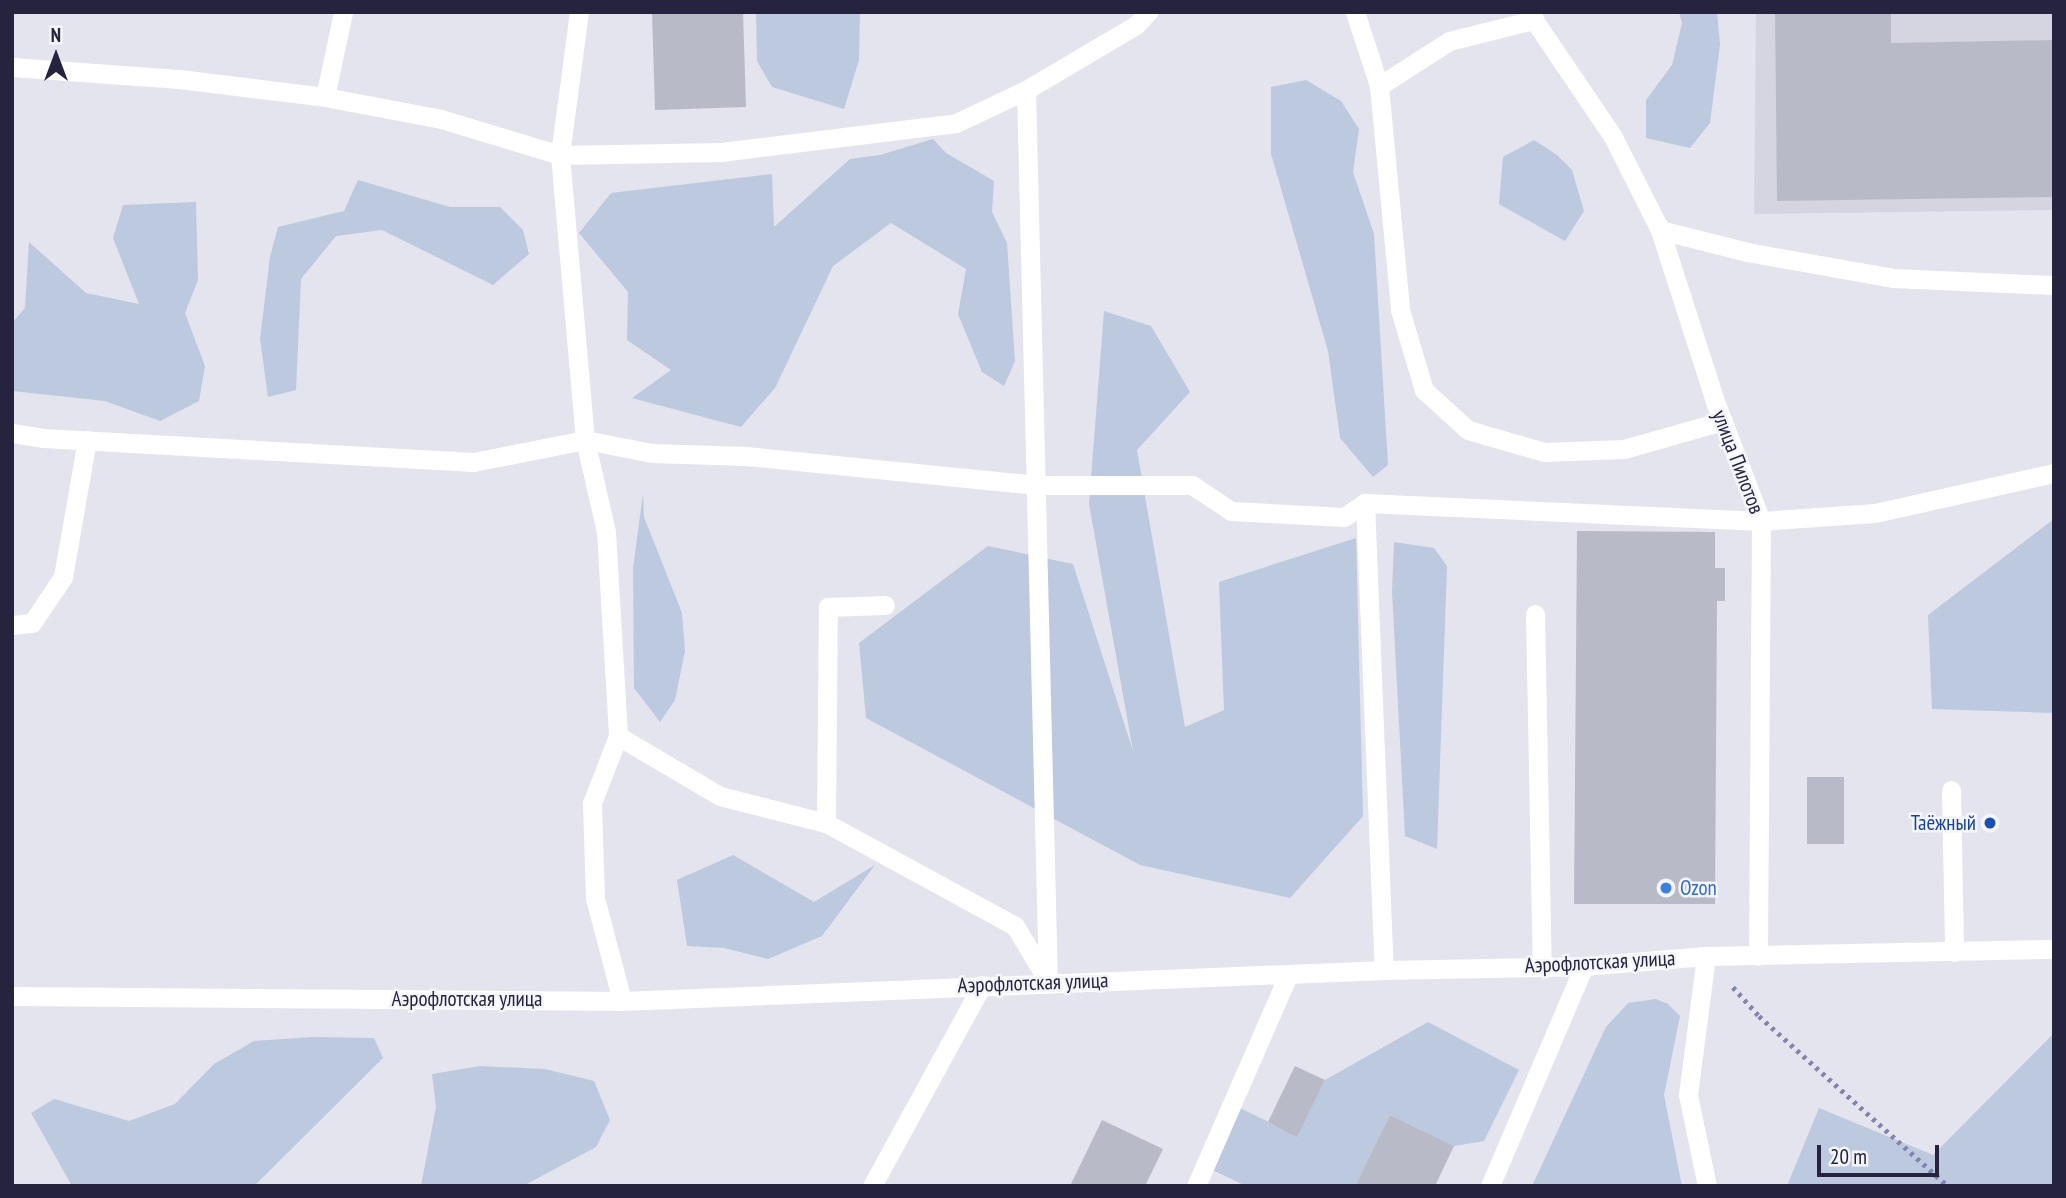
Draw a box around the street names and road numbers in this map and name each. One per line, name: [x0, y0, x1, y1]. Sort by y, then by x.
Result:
street label: улица Пилотов: [1707, 407, 1769, 517]
street label: Аэрофлотская улица: [1524, 945, 1676, 979]
street label: Аэрофлотская улица: [957, 968, 1109, 998]
street label: Аэрофлотская улица: [392, 986, 542, 1012]

